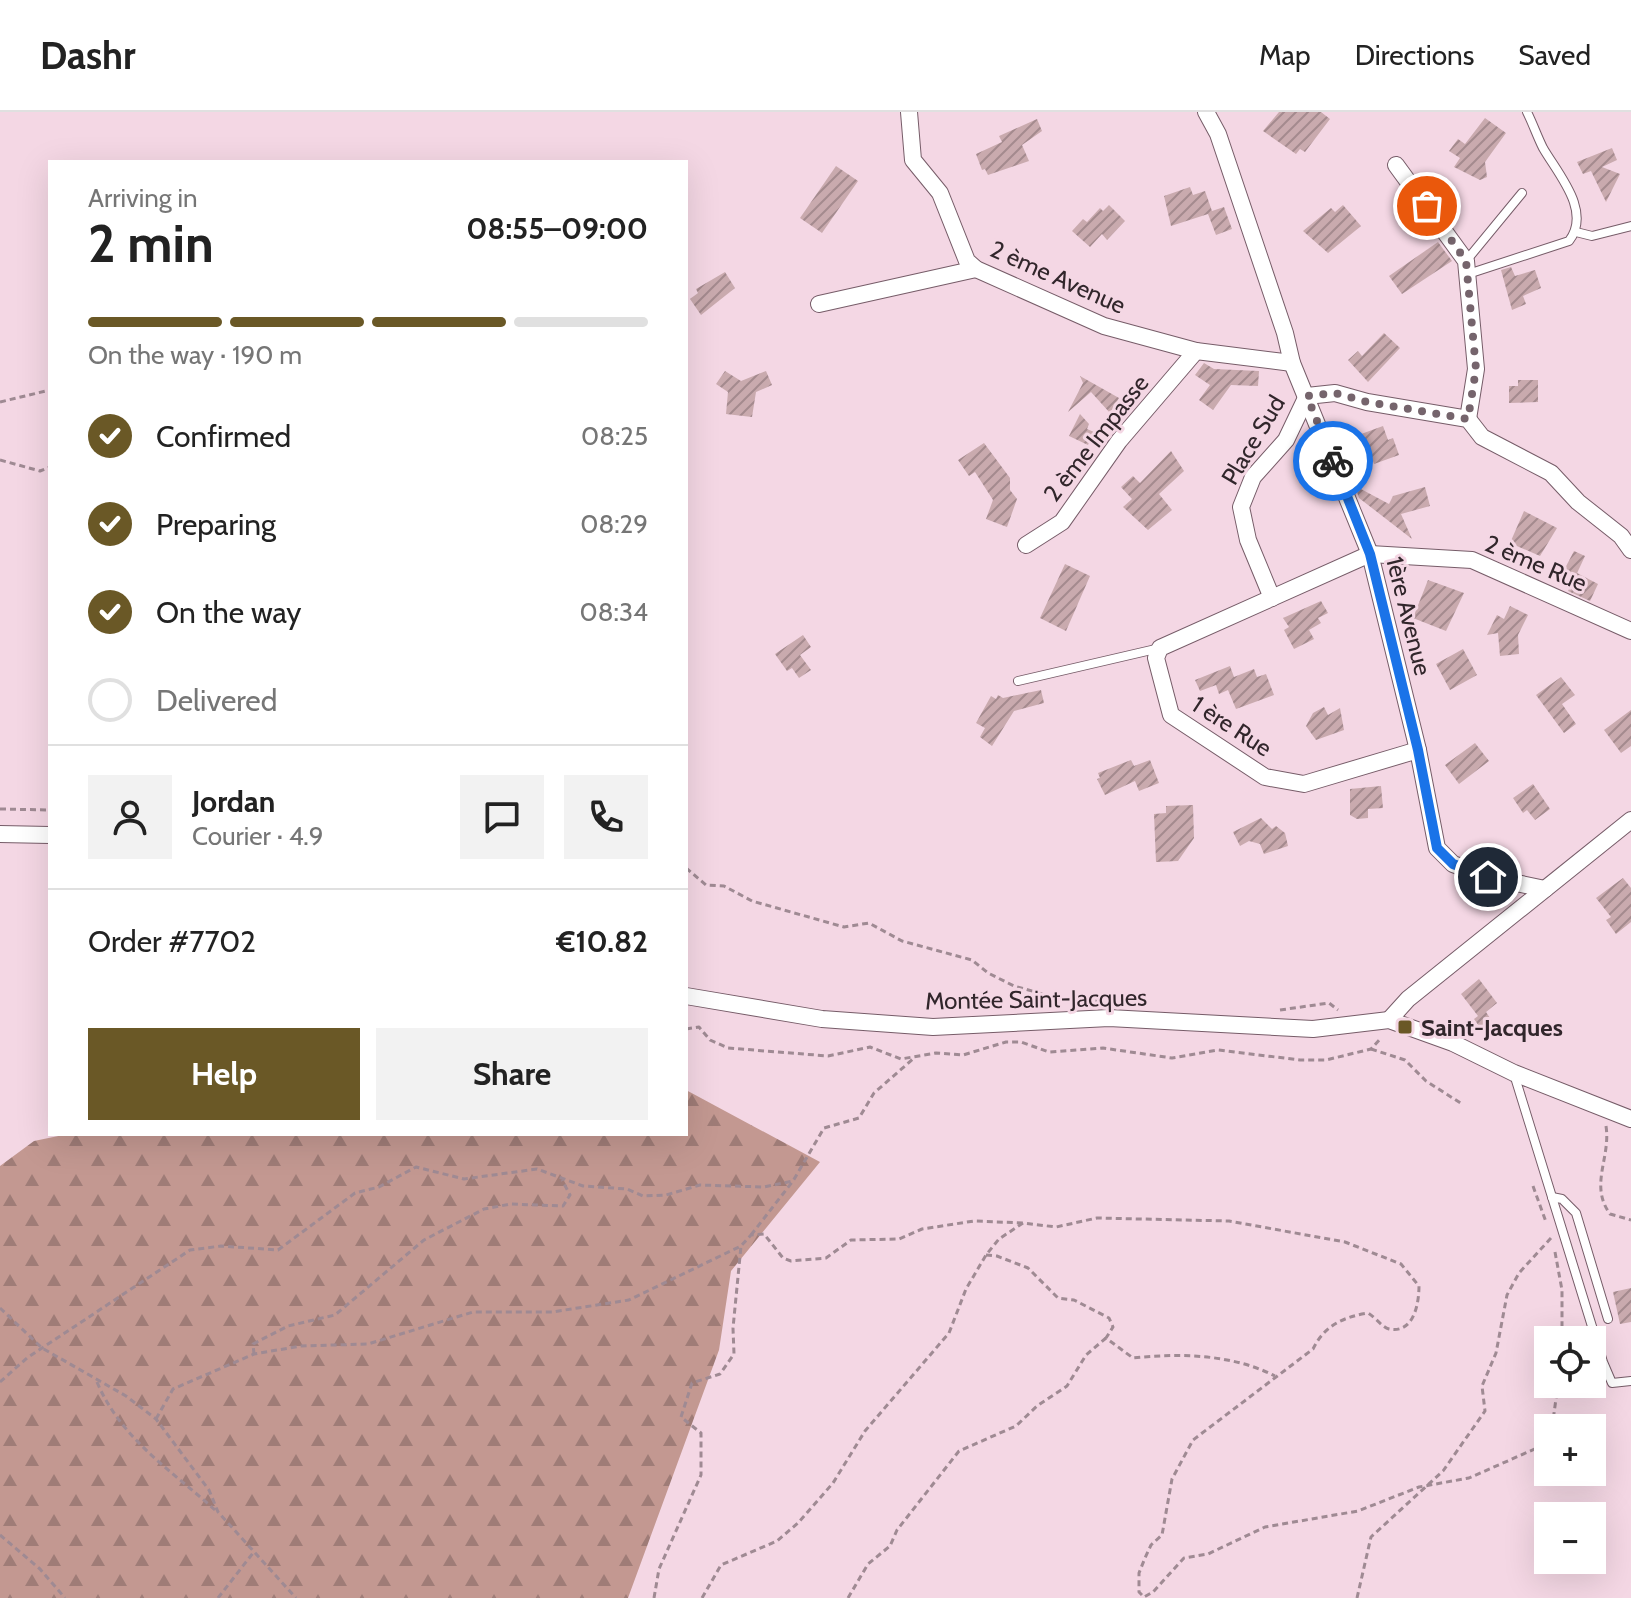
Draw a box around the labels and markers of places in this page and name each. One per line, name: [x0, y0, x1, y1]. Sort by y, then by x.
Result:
pin: [1393, 172, 1461, 240]
pin: [1454, 843, 1522, 911]
place label: Saint-Jacques: [1421, 1013, 1563, 1042]
marker: Saint-Jacques: [1396, 1018, 1414, 1036]

